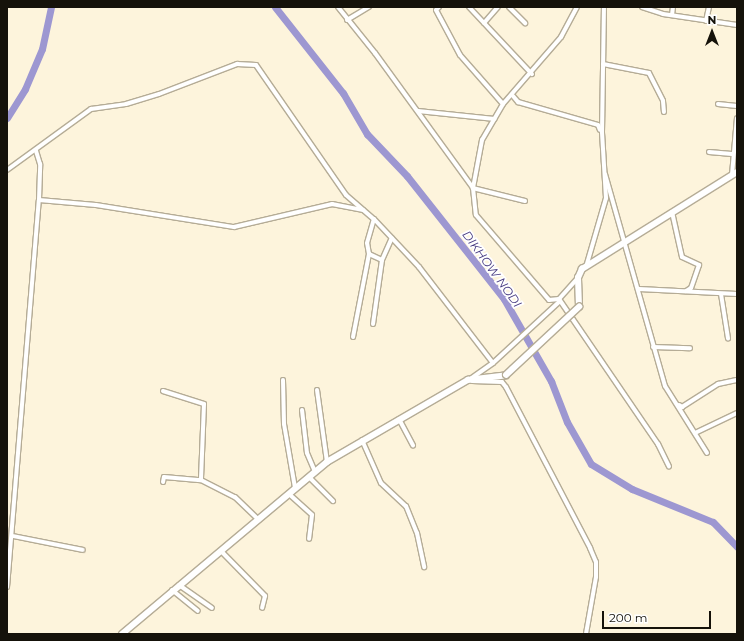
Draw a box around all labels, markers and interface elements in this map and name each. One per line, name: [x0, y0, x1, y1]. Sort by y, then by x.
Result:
north arrow: [692, 12, 732, 52]
text: N: [708, 13, 716, 27]
water label: DIKHOW NODI: [459, 228, 525, 310]
scale bar: [604, 603, 713, 629]
text: 200 m: [609, 610, 648, 625]

